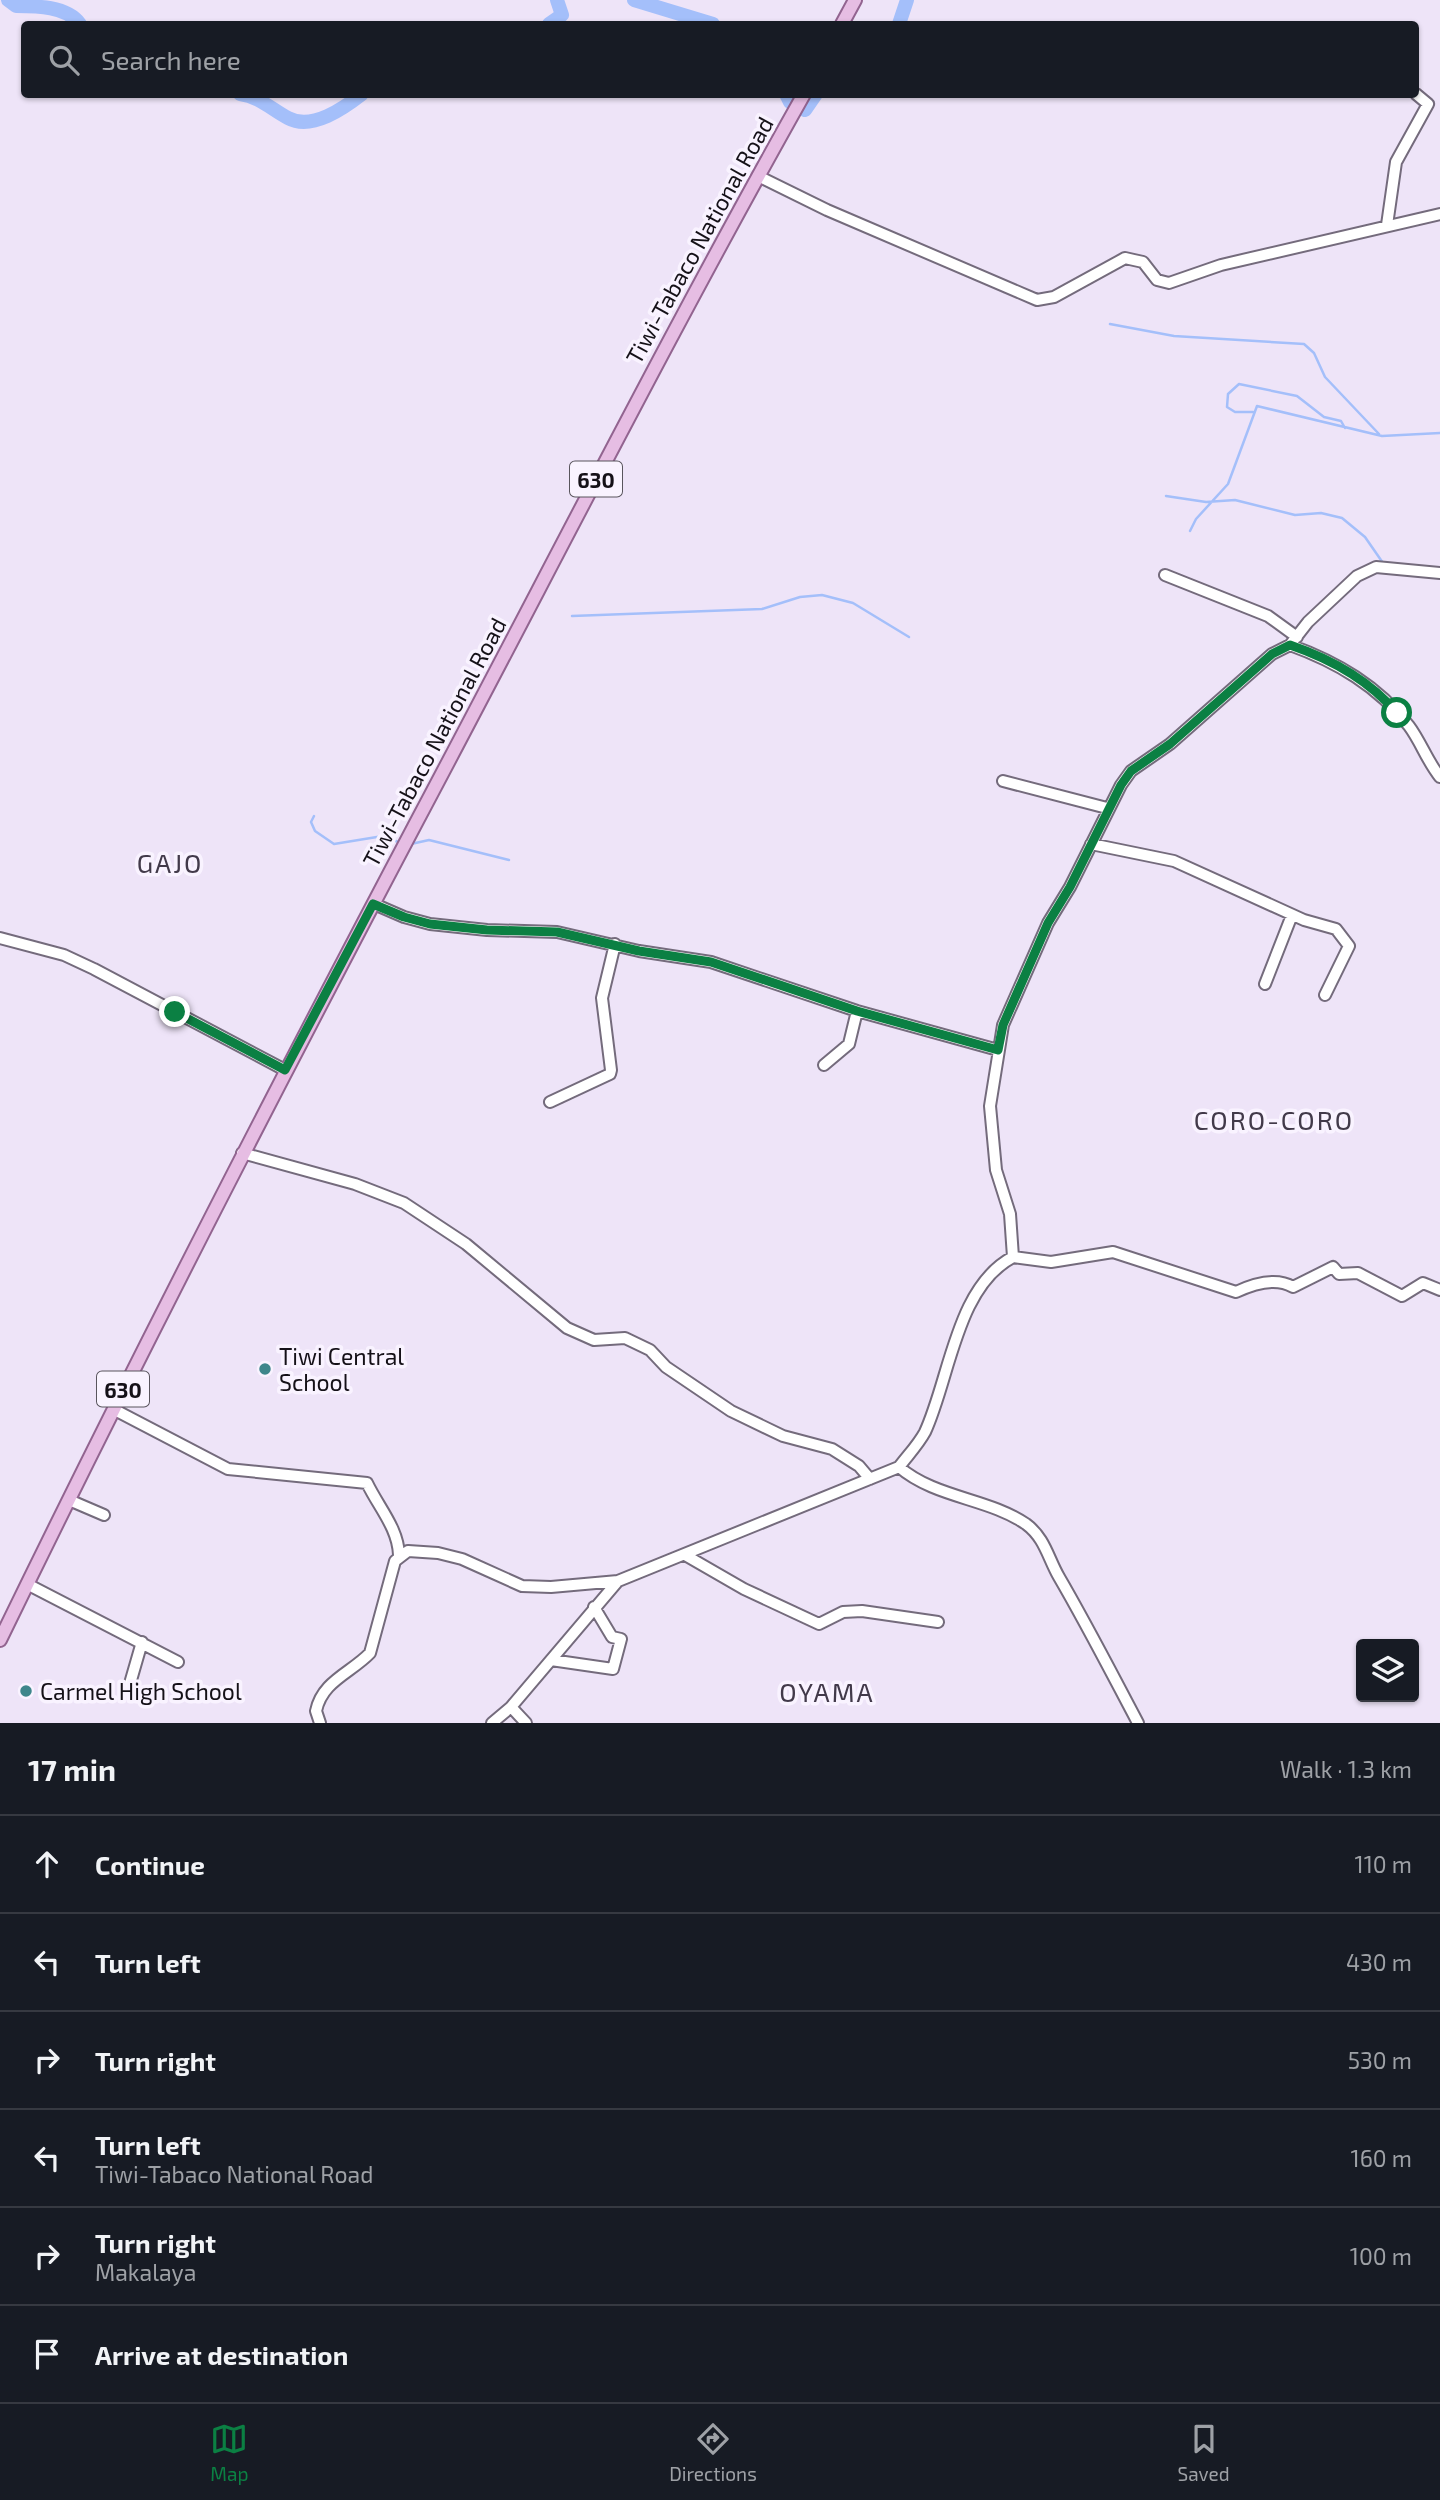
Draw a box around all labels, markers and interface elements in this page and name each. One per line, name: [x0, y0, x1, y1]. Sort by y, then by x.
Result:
search box: [21, 21, 1419, 98]
icon: search: [45, 41, 83, 79]
text: Search here: [101, 44, 241, 75]
street label: Tiwi-Tabaco National Road: [619, 111, 779, 369]
road number: 630: [570, 462, 622, 496]
street label: Tiwi-Tabaco National Road: [356, 613, 512, 871]
route start: [1381, 697, 1412, 728]
district label: GAJO: [137, 847, 203, 878]
route end: [159, 996, 190, 1027]
district label: CORO-CORO: [1194, 1104, 1354, 1135]
place label: Tiwi Central School: [279, 1342, 404, 1396]
marker: Tiwi Central School: [257, 1361, 273, 1377]
road number: 630: [97, 1372, 149, 1406]
map controls: [1356, 1639, 1419, 1702]
button: layers: [1356, 1639, 1419, 1702]
district label: OYAMA: [779, 1676, 875, 1707]
place label: Carmel High School: [40, 1677, 242, 1705]
marker: Carmel High School: [18, 1683, 34, 1699]
text: 17 min: [28, 1751, 116, 1787]
text: Walk · 1.3 km: [1280, 1755, 1412, 1783]
icon: ahead: [28, 1845, 66, 1883]
text: Continue: [95, 1849, 205, 1880]
text: 110 m: [1355, 1850, 1412, 1878]
icon: left: [28, 1943, 66, 1981]
text: Turn left: [95, 1947, 201, 1978]
text: 430 m: [1346, 1948, 1412, 1976]
icon: right: [28, 2041, 66, 2079]
text: Turn right: [95, 2045, 216, 2076]
text: 530 m: [1348, 2046, 1412, 2074]
text: Turn left: [95, 2129, 201, 2160]
icon: left: [28, 2139, 66, 2177]
text: 160 m: [1351, 2144, 1412, 2172]
text: Tiwi-Tabaco National Road: [95, 2160, 373, 2188]
text: Turn right: [95, 2227, 216, 2258]
icon: right: [28, 2237, 66, 2275]
text: 100 m: [1350, 2242, 1412, 2270]
text: Makalaya: [95, 2258, 196, 2286]
icon: arrive: [28, 2335, 66, 2373]
text: Arrive at destination: [95, 2339, 348, 2370]
tab: Map: [210, 2420, 248, 2485]
tab: Directions: [669, 2420, 757, 2485]
tab: Saved: [1177, 2420, 1230, 2485]

